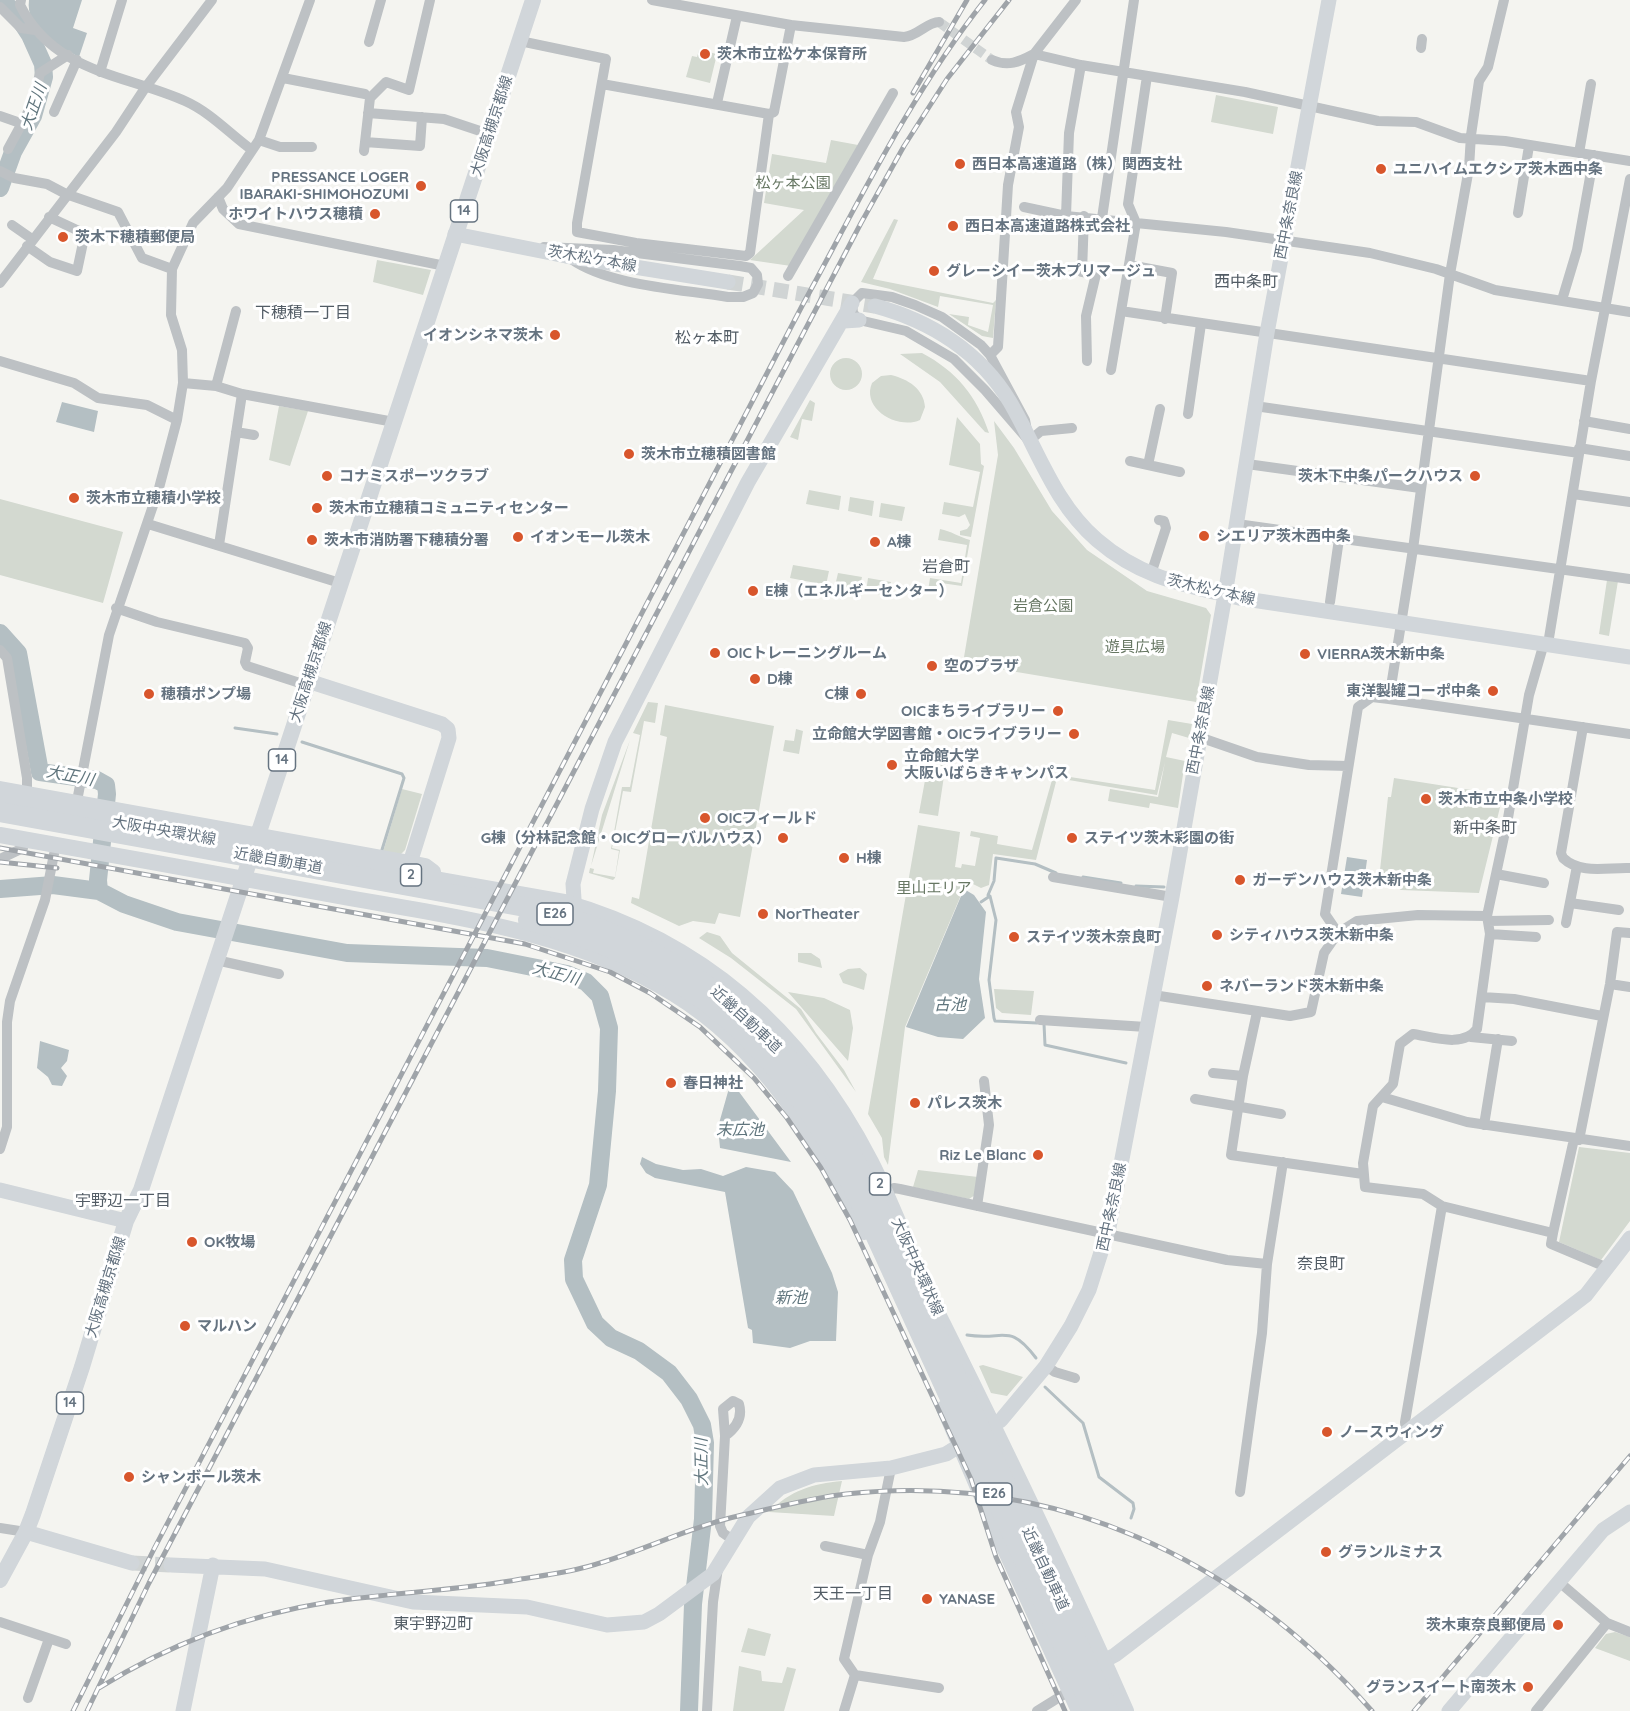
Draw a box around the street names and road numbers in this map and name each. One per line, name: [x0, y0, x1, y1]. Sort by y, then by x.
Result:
street label: 大阪高槻京都線: [467, 73, 517, 179]
street label: 西中条奈良線: [1272, 169, 1306, 261]
road number: 14: [450, 200, 478, 222]
street label: 茨木松ケ本線: [546, 242, 638, 276]
street label: 茨木松ケ本線: [1165, 571, 1257, 609]
street label: 大阪高槻京都線: [286, 619, 336, 725]
street label: 西中条奈良線: [1184, 684, 1218, 776]
road number: 14: [268, 749, 296, 771]
street label: 大阪中央環状線: [111, 813, 217, 849]
street label: 近畿自動車道: [232, 844, 324, 878]
road number: 2: [400, 864, 422, 886]
road number: E26: [537, 903, 573, 925]
street label: 近畿自動車道: [707, 983, 785, 1057]
street label: 西中条奈良線: [1094, 1161, 1130, 1253]
road number: 2: [870, 1173, 890, 1195]
street label: 大阪中央環状線: [887, 1215, 947, 1319]
street label: 大阪高槻京都線: [82, 1234, 130, 1340]
road number: 14: [56, 1392, 84, 1414]
road number: E26: [976, 1483, 1012, 1505]
street label: 近畿自動車道: [1018, 1524, 1072, 1614]

